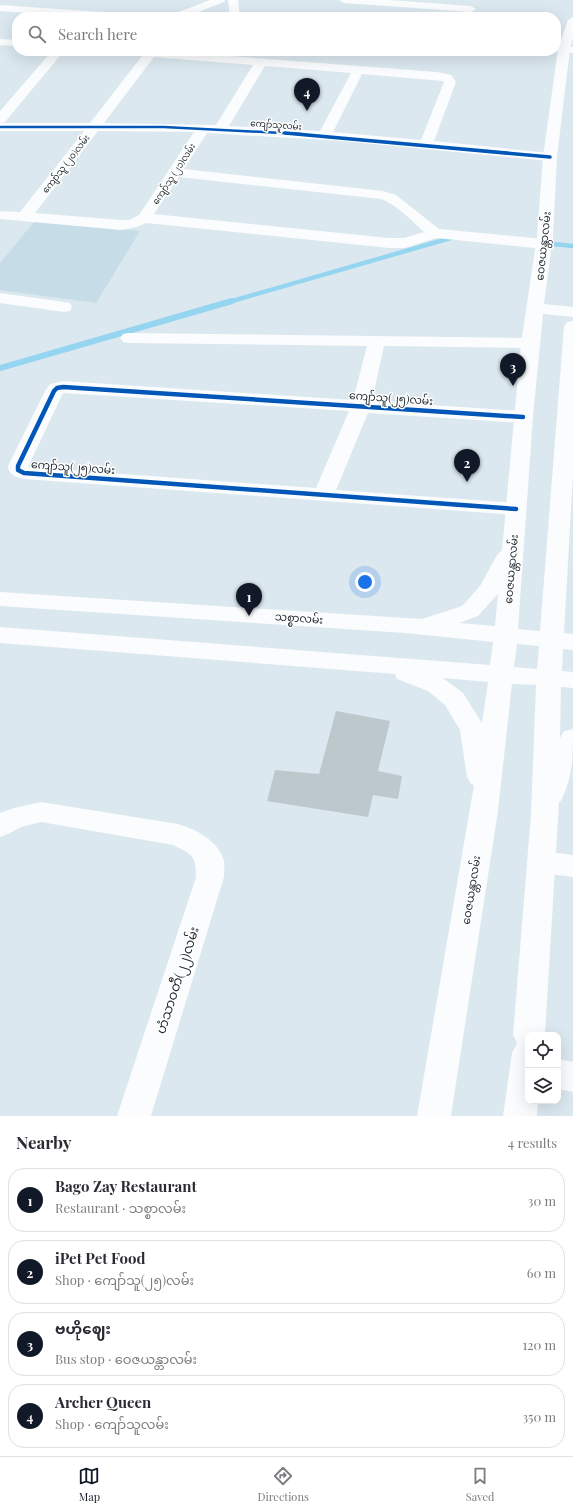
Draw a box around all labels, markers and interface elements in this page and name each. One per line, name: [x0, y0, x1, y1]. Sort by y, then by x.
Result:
search box: [12, 12, 561, 56]
icon: search: [26, 23, 48, 45]
text: Search here: [58, 24, 137, 44]
pin: 4: [294, 78, 320, 111]
street label: ကျော်သူလမ်း: [250, 116, 302, 135]
street label: ကျော်သူ (၂၀)လမ်း: [39, 132, 94, 197]
street label: ကျော်သူ (၂၁)လမ်း: [149, 141, 200, 208]
street label: ဝေဇယန္တာလမ်း: [531, 210, 556, 282]
pin: 3: [500, 353, 526, 386]
street label: ကျော်သူ(၂၅)လမ်း: [348, 387, 434, 410]
pin: 2: [454, 449, 480, 482]
street label: ကျော်သူ(၂၅)လမ်း: [30, 456, 116, 479]
street label: ဝေဇယန္တာလမ်း: [500, 533, 523, 604]
your location: [355, 572, 375, 592]
pin: 1: [236, 583, 262, 616]
street label: သစ္စာလမ်း: [274, 608, 324, 629]
street label: ဝေဇယန္တာလမ်း: [458, 854, 485, 926]
street label: ဟံသာဝတီ(၂၂)လမ်း: [151, 924, 205, 1037]
map controls: [525, 1032, 561, 1104]
button: locate: [525, 1032, 561, 1068]
button: layers: [525, 1068, 561, 1104]
text: Nearby: [16, 1131, 71, 1153]
text: 4 results: [508, 1134, 557, 1151]
text: Bago Zay Restaurant: [55, 1176, 197, 1196]
text: 1: [28, 1192, 32, 1209]
text: 30 m: [528, 1192, 556, 1209]
text: Restaurant · သစ္စာလမ်း: [55, 1199, 186, 1216]
text: iPet Pet Food: [55, 1248, 145, 1268]
text: 2: [27, 1264, 33, 1281]
text: 60 m: [527, 1264, 556, 1281]
text: Shop · ကျော်သူ(၂၅)လမ်း: [55, 1271, 194, 1288]
text: ဗဟိုဈေး: [55, 1318, 111, 1338]
text: 3: [27, 1336, 33, 1353]
text: 120 m: [522, 1336, 556, 1353]
text: Bus stop · ဝေဇယန္တာလမ်း: [55, 1350, 197, 1367]
text: Archer Queen: [55, 1392, 151, 1412]
text: 4: [27, 1408, 33, 1425]
text: 350 m: [522, 1408, 556, 1425]
text: Shop · ကျော်သူလမ်း: [55, 1415, 169, 1432]
tab: Map: [78, 1465, 100, 1504]
tab: Directions: [257, 1465, 309, 1504]
tab: Saved: [466, 1465, 494, 1504]

